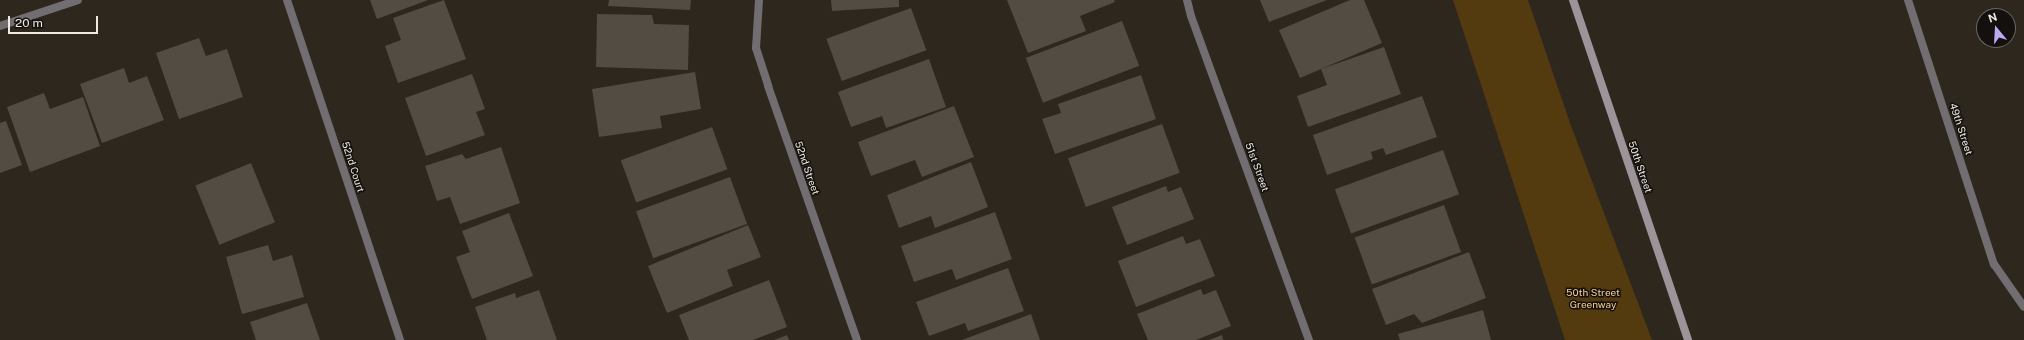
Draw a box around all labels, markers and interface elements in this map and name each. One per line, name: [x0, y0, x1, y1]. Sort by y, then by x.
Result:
scale bar: [10, 8, 100, 34]
north arrow: [1976, 8, 2016, 48]
text: N: [1987, 11, 1999, 25]
text: 20 m: [15, 16, 43, 30]
street label: 49th Street: [1947, 102, 1975, 156]
street label: 52nd Court: [339, 140, 367, 194]
street label: 52nd Street: [792, 140, 822, 196]
street label: 50th Street: [1626, 140, 1654, 194]
street label: 51st Street: [1243, 141, 1271, 193]
park label: 50th Street Greenway: [1566, 286, 1620, 310]

